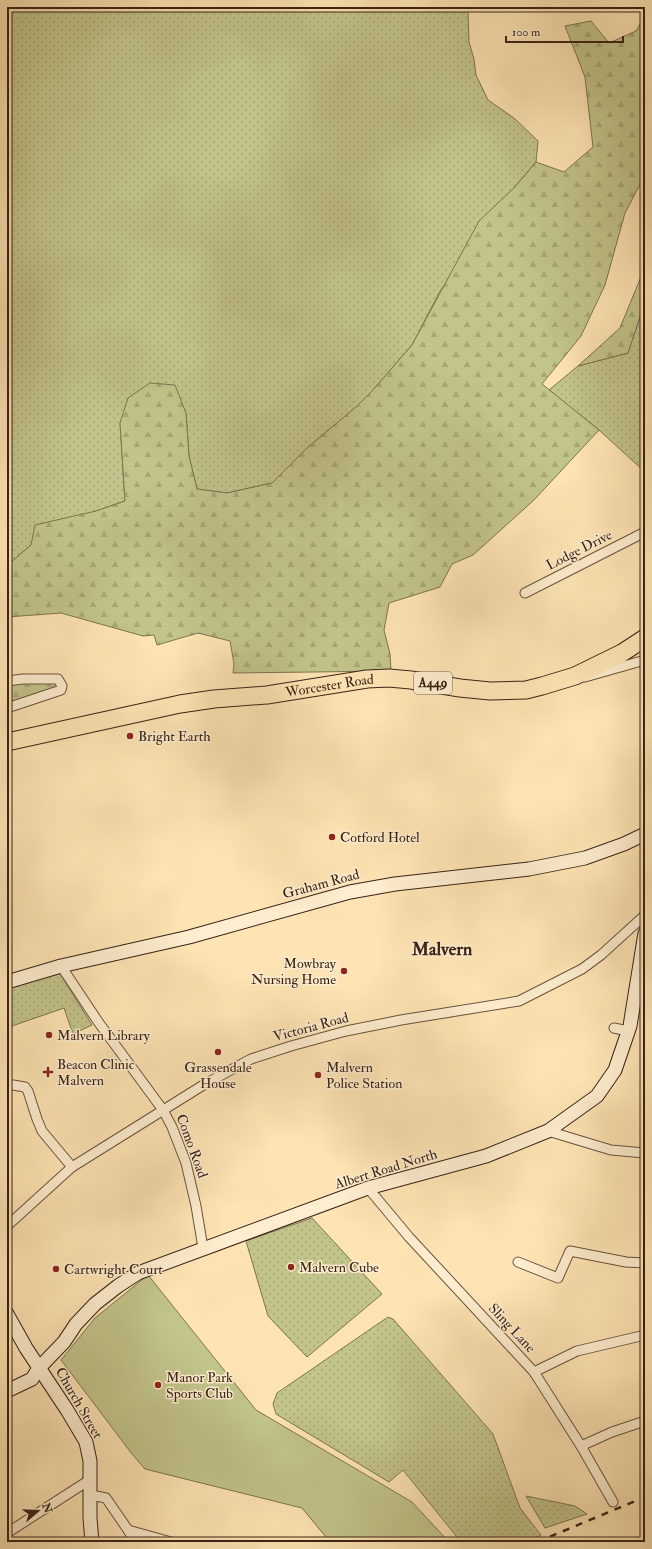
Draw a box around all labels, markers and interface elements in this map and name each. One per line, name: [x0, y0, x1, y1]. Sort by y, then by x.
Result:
scale bar: [506, 18, 623, 44]
text: 100 m: [512, 25, 541, 40]
street label: Lodge Drive: [543, 526, 615, 574]
street label: Worcester Road: [283, 670, 374, 701]
road number: A449: [414, 672, 452, 694]
place label: Bright Earth: [138, 728, 211, 745]
marker: Bright Earth: [125, 731, 135, 741]
place label: Cotford Hotel: [340, 829, 420, 846]
marker: Cotford Hotel: [327, 832, 337, 842]
street label: Graham Road: [281, 866, 361, 902]
district label: Malvern: [411, 938, 473, 961]
place label: Mowbray Nursing Home: [251, 955, 337, 988]
marker: Mowbray Nursing Home: [339, 966, 349, 976]
street label: Victoria Road: [271, 1009, 351, 1045]
place label: Malvern Library: [57, 1027, 151, 1045]
marker: Malvern Library: [44, 1030, 54, 1040]
marker: Grassendale House: [213, 1047, 223, 1057]
place label: Beacon Clinic Malvern: [57, 1056, 135, 1089]
place label: Grassendale House: [184, 1059, 252, 1092]
place label: Malvern Police Station: [326, 1059, 402, 1092]
marker: Beacon Clinic Malvern: [42, 1066, 54, 1078]
marker: Malvern Police Station: [313, 1070, 323, 1080]
street label: Como Road: [173, 1112, 211, 1180]
street label: Albert Road North: [332, 1145, 440, 1193]
place label: Malvern Cube: [299, 1259, 379, 1276]
place label: Cartwright Court: [64, 1261, 163, 1278]
marker: Malvern Cube: [286, 1262, 296, 1272]
marker: Cartwright Court: [51, 1264, 61, 1274]
street label: Sling Lane: [485, 1300, 539, 1356]
street label: Church Street: [52, 1364, 106, 1442]
place label: Manor Park Sports Club: [166, 1369, 233, 1403]
marker: Manor Park Sports Club: [153, 1380, 163, 1390]
north arrow: [18, 1491, 58, 1531]
text: N: [39, 1500, 55, 1516]

